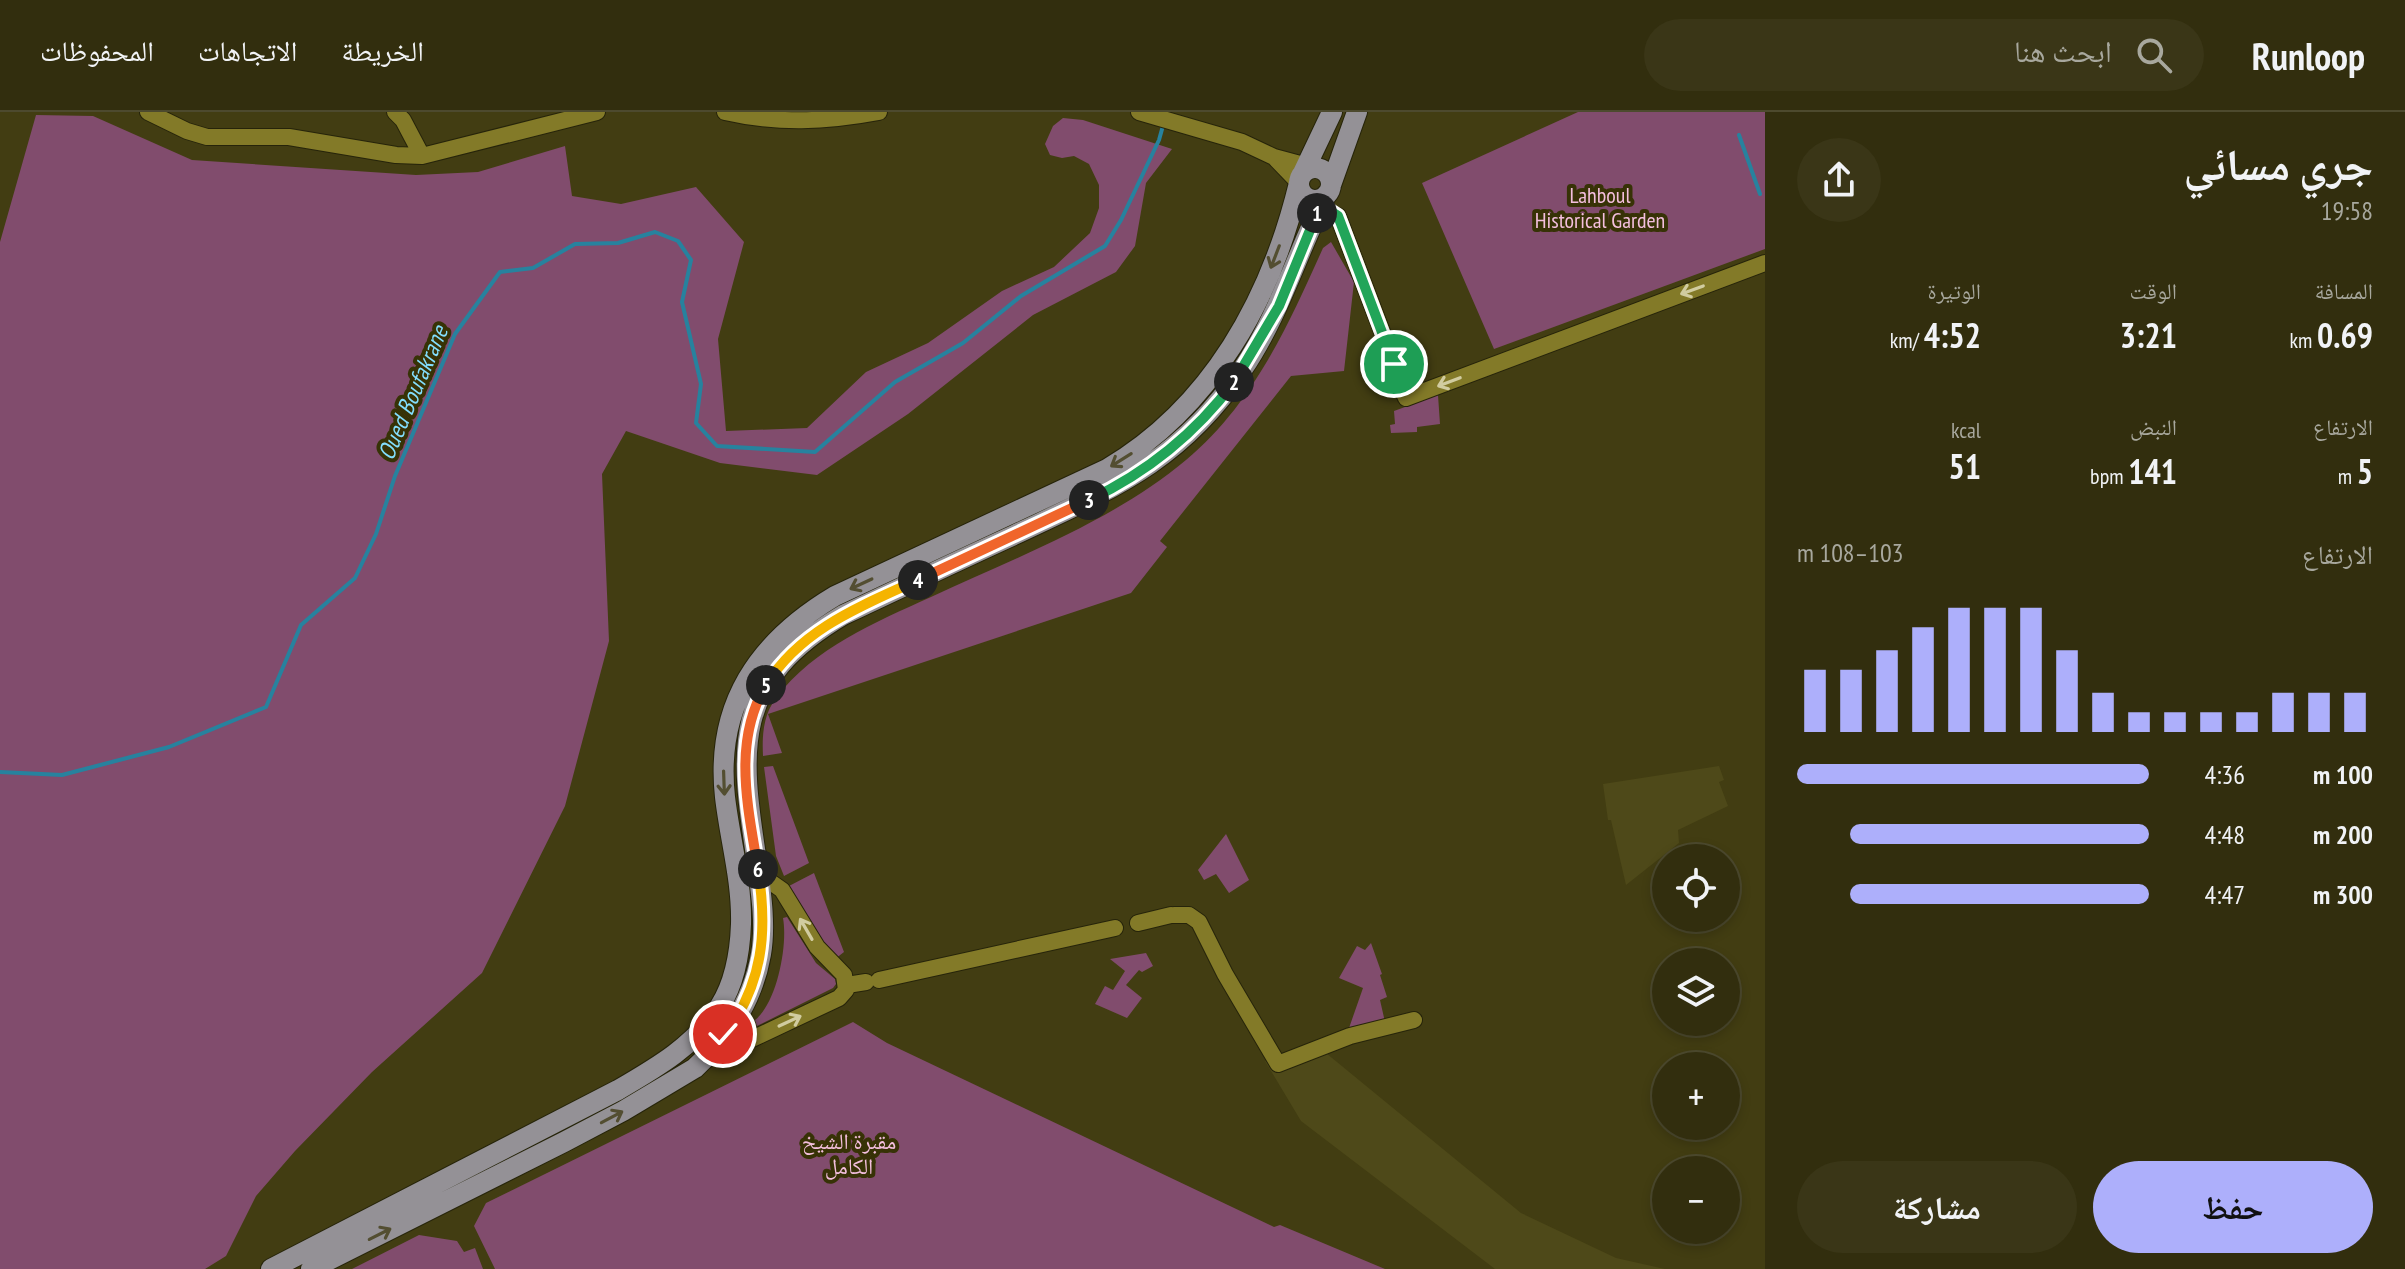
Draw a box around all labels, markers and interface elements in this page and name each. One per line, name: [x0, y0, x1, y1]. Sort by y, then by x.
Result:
search box: [1644, 19, 2204, 91]
text: ابحث هنا: [2014, 31, 2112, 70]
text: Runloop: [2252, 31, 2365, 80]
text: المحفوظات: [40, 32, 154, 69]
text: الاتجاهات: [198, 32, 297, 69]
text: الخريطة: [341, 32, 424, 69]
icon: search: [2132, 33, 2176, 77]
text: جري مسائي: [2183, 135, 2373, 192]
button: share: [1797, 138, 1881, 222]
park label: Lahboul Historical Garden: [1535, 181, 1665, 234]
pin: 1: [1297, 193, 1337, 233]
text: 19:58: [2321, 194, 2373, 227]
text: 1: [1312, 199, 1322, 227]
one-way arrow: [1266, 244, 1281, 269]
text: الوتيرة: [1927, 277, 1981, 305]
text: الوقت: [2130, 277, 2177, 305]
text: المسافة: [2315, 277, 2373, 305]
one-way arrow: [1680, 283, 1705, 298]
text: 4:52: [1924, 313, 1981, 357]
text: 3:21: [2120, 313, 2177, 357]
text: 0.69: [2317, 313, 2373, 357]
water label: Oued Boufakrane: [370, 319, 456, 465]
text: /km: [1890, 326, 1924, 354]
text: km: [2290, 326, 2317, 354]
pin: [1360, 330, 1428, 398]
icon: arrive: [1372, 342, 1416, 386]
pin: 2: [1214, 362, 1254, 402]
text: 2: [1229, 368, 1239, 396]
one-way arrow: [1437, 376, 1462, 390]
text: النبض: [2130, 413, 2177, 441]
text: الارتفاع: [2313, 413, 2373, 441]
text: kcal: [1951, 416, 1981, 444]
text: 51: [1948, 444, 1981, 488]
text: 141: [2128, 449, 2177, 493]
text: 5: [2357, 449, 2373, 493]
one-way arrow: [1110, 453, 1133, 469]
text: bpm: [2090, 462, 2128, 490]
text: m: [2338, 462, 2357, 490]
pin: 3: [1069, 480, 1109, 520]
text: 3: [1084, 486, 1094, 514]
text: 103–108 m: [1797, 536, 1903, 569]
text: الارتفاع: [2302, 538, 2373, 571]
pin: 4: [898, 560, 938, 600]
text: 4: [913, 566, 923, 594]
one-way arrow: [850, 577, 874, 592]
pin: 5: [746, 665, 786, 705]
text: 5: [761, 671, 771, 699]
text: 4:36: [2205, 758, 2245, 791]
text: 100 m: [2313, 758, 2373, 791]
one-way arrow: [717, 769, 732, 796]
text: 4:48: [2205, 818, 2245, 851]
text: 200 m: [2313, 818, 2373, 851]
map controls: [1652, 844, 1740, 1244]
button: locate: [1652, 844, 1740, 932]
pin: 6: [738, 849, 778, 889]
text: 6: [753, 855, 763, 883]
text: 4:47: [2205, 878, 2245, 911]
text: 300 m: [2313, 878, 2373, 911]
one-way arrow: [798, 918, 814, 941]
button: layers: [1652, 948, 1740, 1036]
pin: [689, 1000, 757, 1068]
icon: check: [701, 1012, 745, 1056]
one-way arrow: [777, 1013, 801, 1028]
button: +: [1652, 1052, 1740, 1140]
one-way arrow: [600, 1109, 624, 1125]
park label: مقبرة الشيخ الكامل: [802, 1127, 896, 1180]
button: −: [1652, 1156, 1740, 1244]
button: مشاركة: [1797, 1161, 2077, 1253]
button: حفظ: [2093, 1161, 2373, 1253]
one-way arrow: [368, 1226, 392, 1241]

